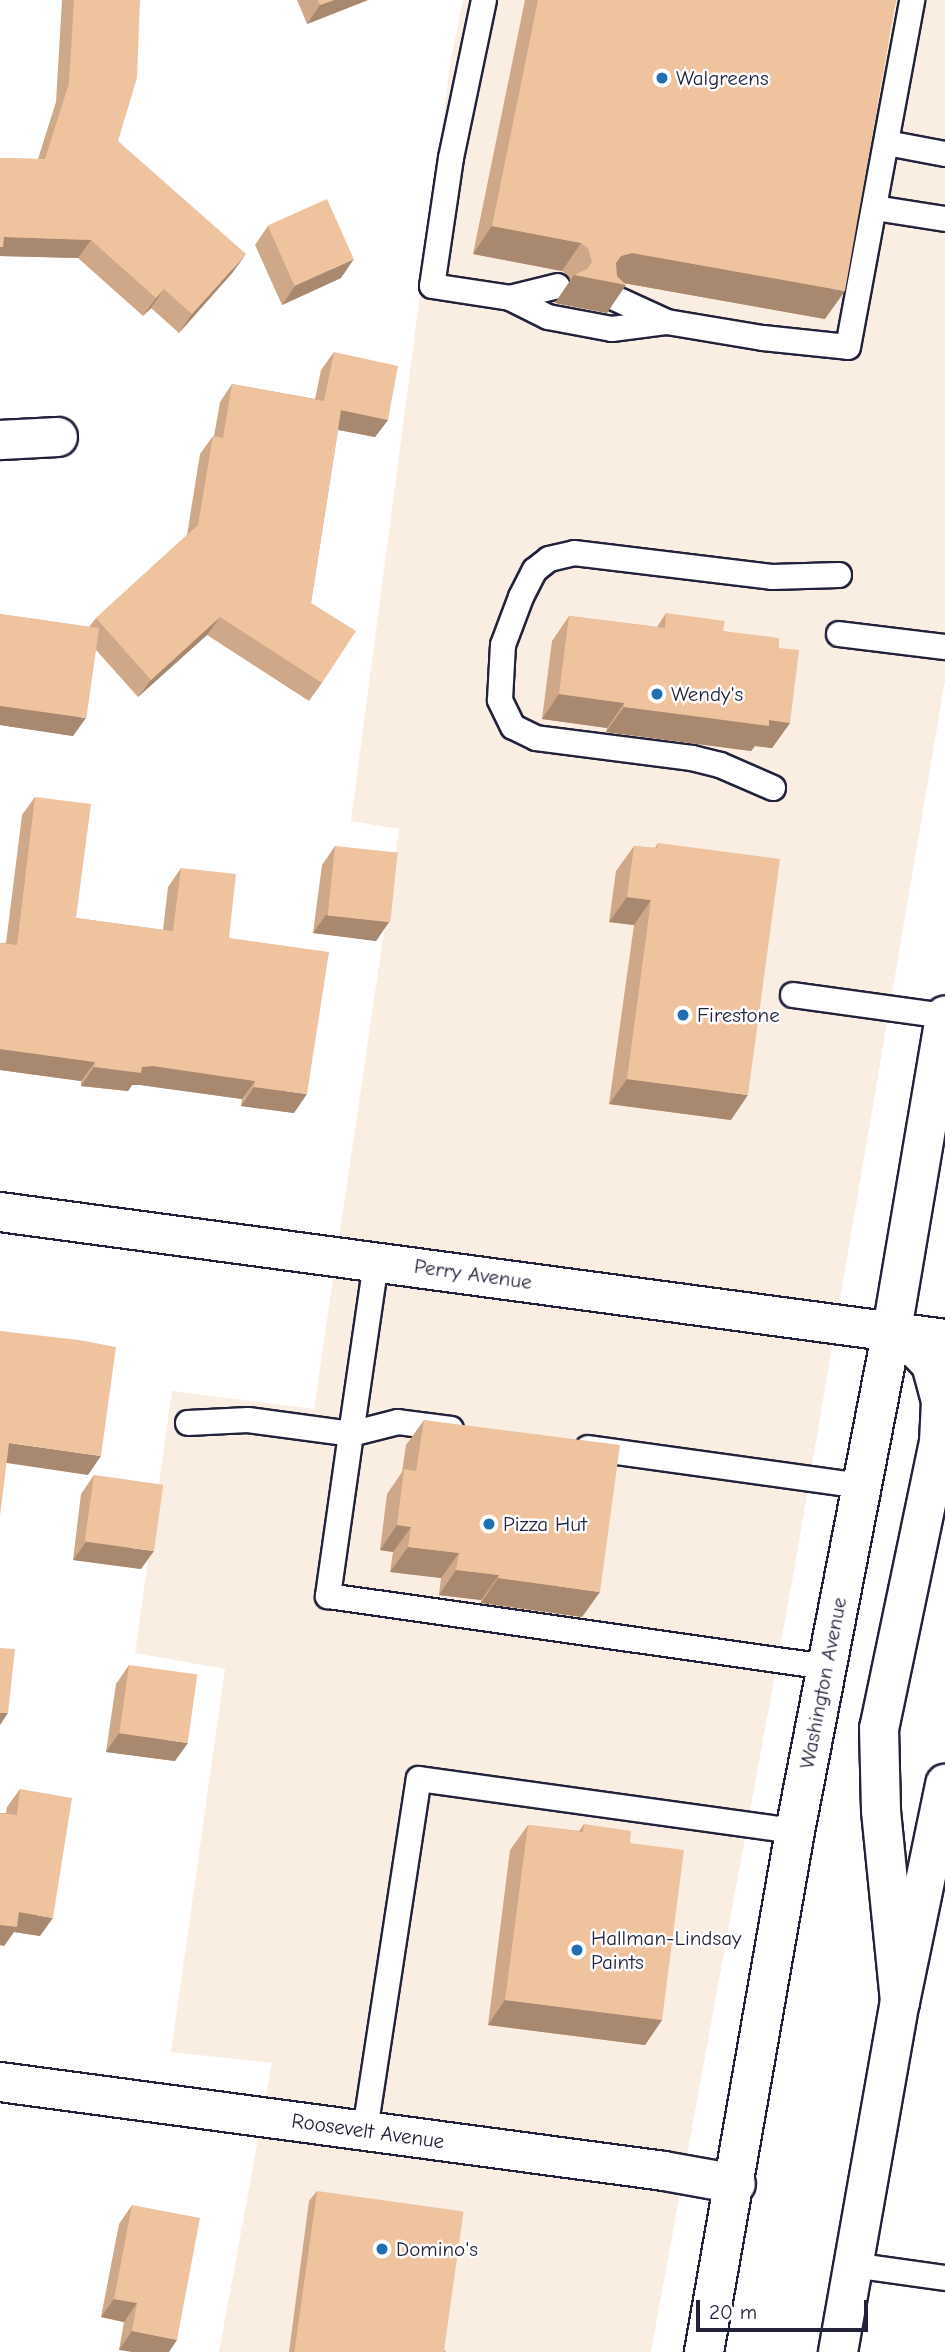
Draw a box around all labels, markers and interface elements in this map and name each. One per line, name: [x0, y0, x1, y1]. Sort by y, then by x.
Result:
place label: Walgreens: [676, 65, 769, 91]
marker: Walgreens: [654, 70, 670, 86]
place label: Wendy's: [671, 681, 743, 707]
marker: Wendy's: [649, 686, 665, 702]
place label: Firestone: [697, 1002, 780, 1028]
marker: Firestone: [675, 1007, 691, 1023]
street label: Perry Avenue: [413, 1253, 533, 1295]
place label: Pizza Hut: [503, 1511, 587, 1537]
marker: Pizza Hut: [481, 1516, 497, 1532]
street label: Washington Avenue: [794, 1595, 852, 1771]
place label: Hallman-Lindsay Paints: [591, 1925, 741, 1975]
marker: Hallman-Lindsay Paints: [569, 1942, 585, 1958]
street label: Roosevelt Avenue: [290, 2108, 446, 2154]
place label: Domino's: [396, 2236, 478, 2262]
marker: Domino's: [374, 2241, 390, 2257]
scale bar: [700, 2286, 872, 2330]
text: 20 m: [709, 2300, 757, 2324]

